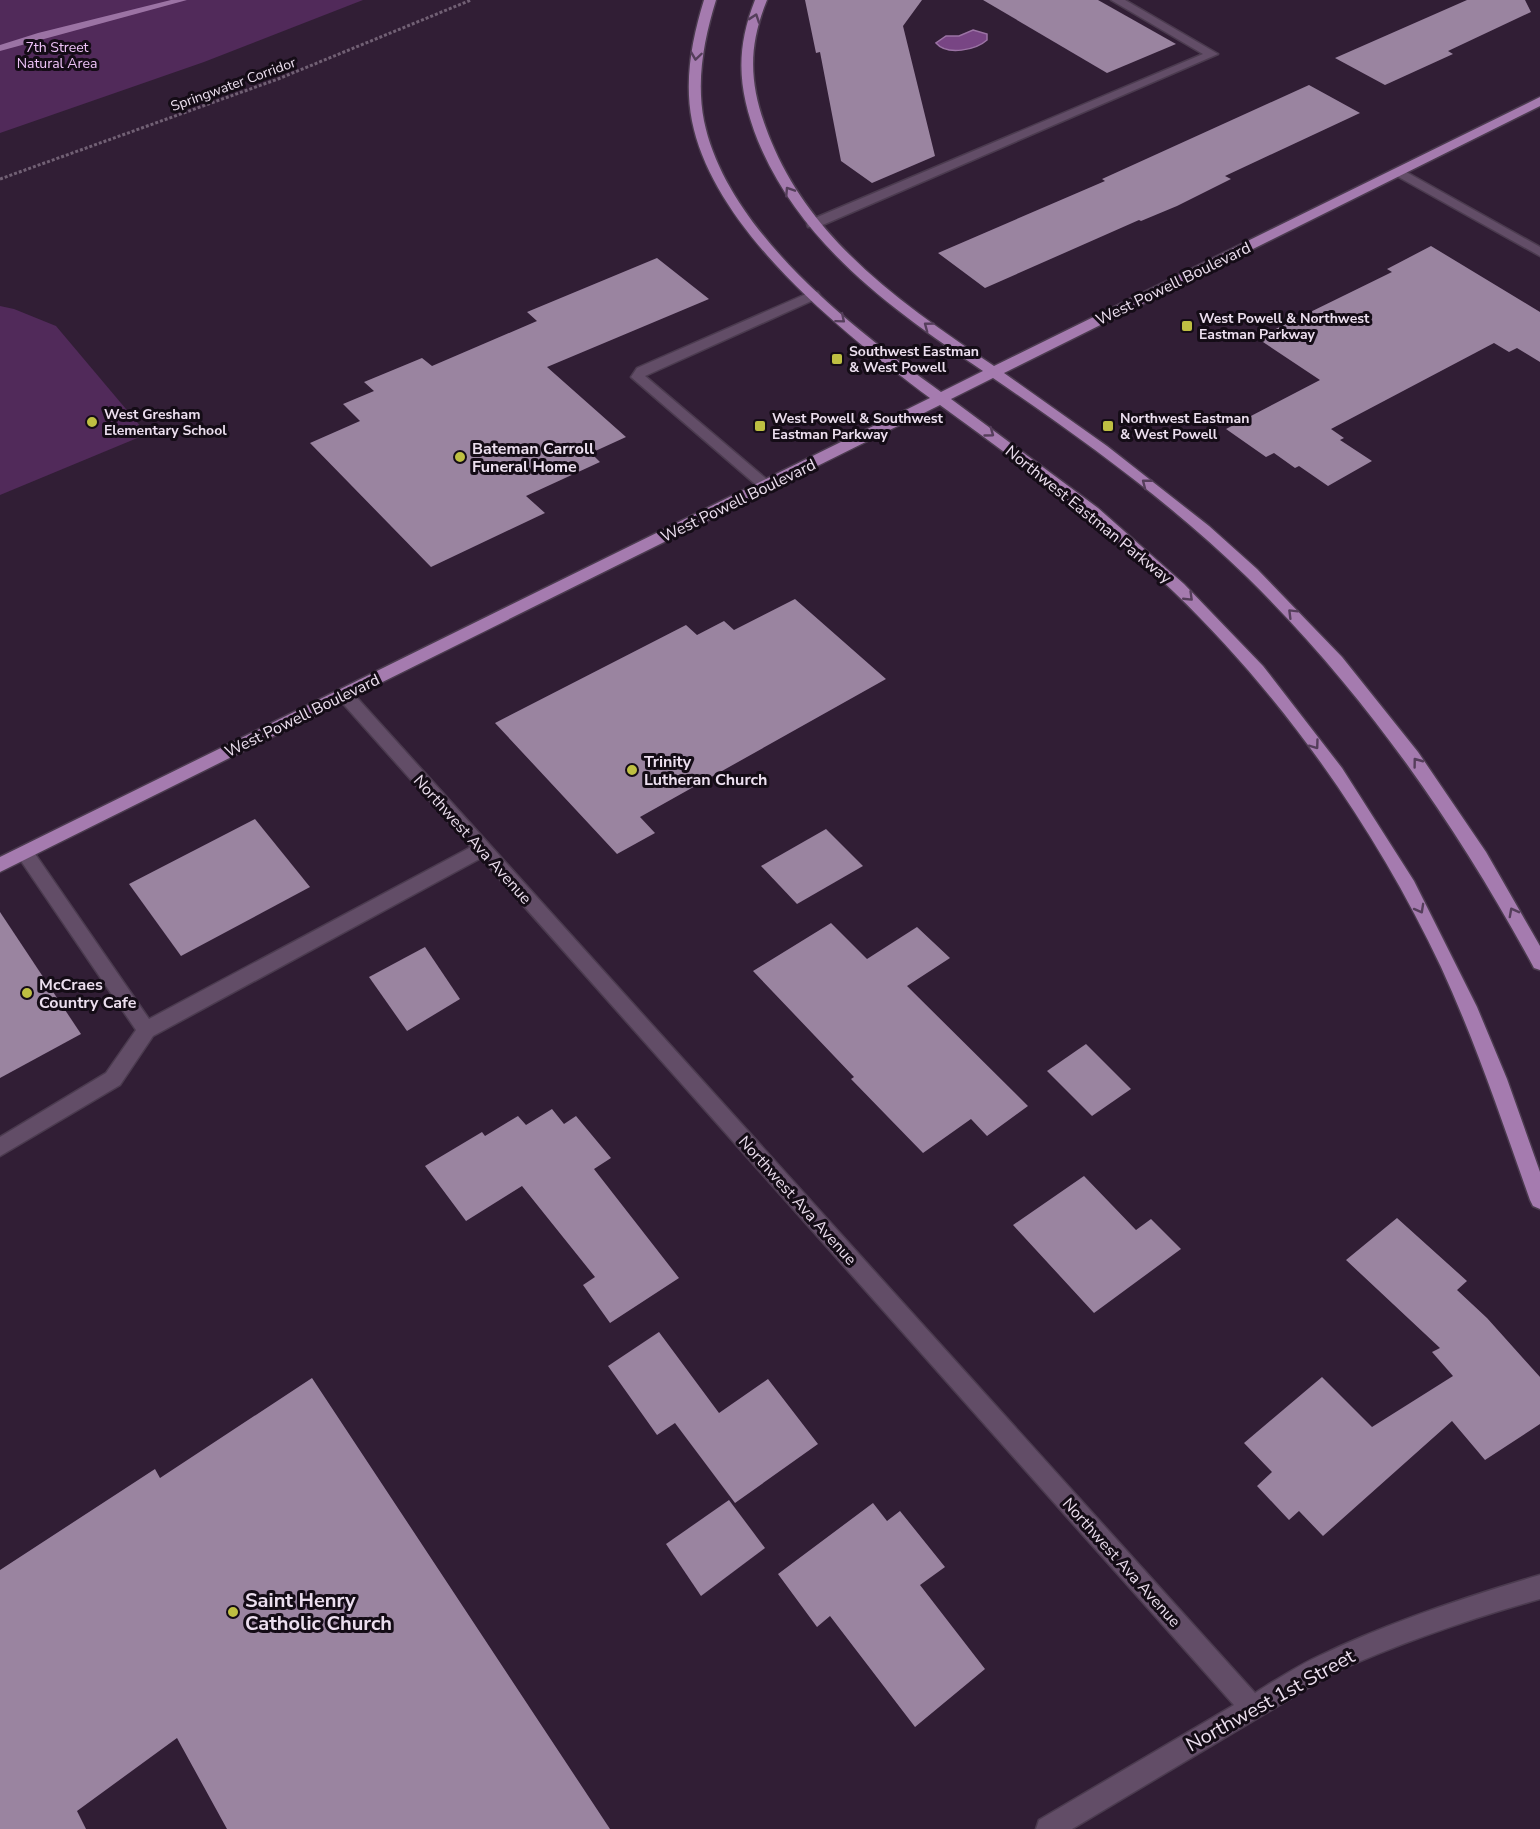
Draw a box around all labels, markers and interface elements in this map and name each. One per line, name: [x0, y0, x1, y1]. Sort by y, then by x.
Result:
one-way arrow: [747, 13, 760, 24]
park label: 7th Street Natural Area: [17, 38, 97, 73]
one-way arrow: [691, 52, 703, 61]
street label: Springwater Corridor: [168, 53, 298, 116]
one-way arrow: [786, 186, 797, 197]
street label: West Powell Boulevard: [1092, 237, 1255, 331]
place label: West Powell & Northwest Eastman Parkway: [1199, 309, 1370, 344]
one-way arrow: [834, 312, 845, 323]
marker: West Powell & Northwest Eastman Parkway: [1180, 319, 1194, 333]
one-way arrow: [924, 322, 935, 333]
place label: Southwest Eastman & West Powell: [849, 342, 979, 377]
marker: Southwest Eastman & West Powell: [830, 352, 844, 366]
place label: West Gresham Elementary School: [104, 405, 227, 440]
place label: West Powell & Southwest Eastman Parkway: [772, 409, 944, 444]
place label: Northwest Eastman & West Powell: [1120, 409, 1249, 444]
marker: West Gresham Elementary School: [85, 415, 99, 429]
marker: West Powell & Southwest Eastman Parkway: [753, 419, 767, 433]
marker: Northwest Eastman & West Powell: [1101, 419, 1115, 433]
one-way arrow: [983, 426, 994, 437]
place label: Bateman Carroll Funeral Home: [472, 438, 594, 478]
street label: Northwest Eastman Parkway: [1000, 441, 1177, 589]
marker: Bateman Carroll Funeral Home: [453, 450, 467, 464]
street label: West Powell Boulevard: [657, 454, 820, 548]
one-way arrow: [1142, 480, 1153, 491]
one-way arrow: [1182, 590, 1192, 601]
one-way arrow: [1288, 609, 1299, 620]
street label: West Powell Boulevard: [221, 669, 384, 763]
one-way arrow: [1308, 738, 1319, 749]
place label: Trinity Lutheran Church: [644, 751, 767, 791]
one-way arrow: [1413, 758, 1424, 769]
marker: Trinity Lutheran Church: [625, 763, 639, 777]
street label: Northwest Ava Avenue: [408, 770, 536, 909]
one-way arrow: [1413, 903, 1425, 913]
one-way arrow: [1509, 907, 1520, 918]
place label: McCraes Country Cafe: [39, 974, 137, 1014]
marker: McCraes Country Cafe: [20, 986, 34, 1000]
street label: Northwest Ava Avenue: [733, 1131, 861, 1270]
street label: Northwest Ava Avenue: [1057, 1493, 1185, 1632]
place label: Saint Henry Catholic Church: [245, 1587, 392, 1637]
marker: Saint Henry Catholic Church: [226, 1605, 240, 1619]
street label: Northwest 1st Street: [1181, 1642, 1360, 1758]

